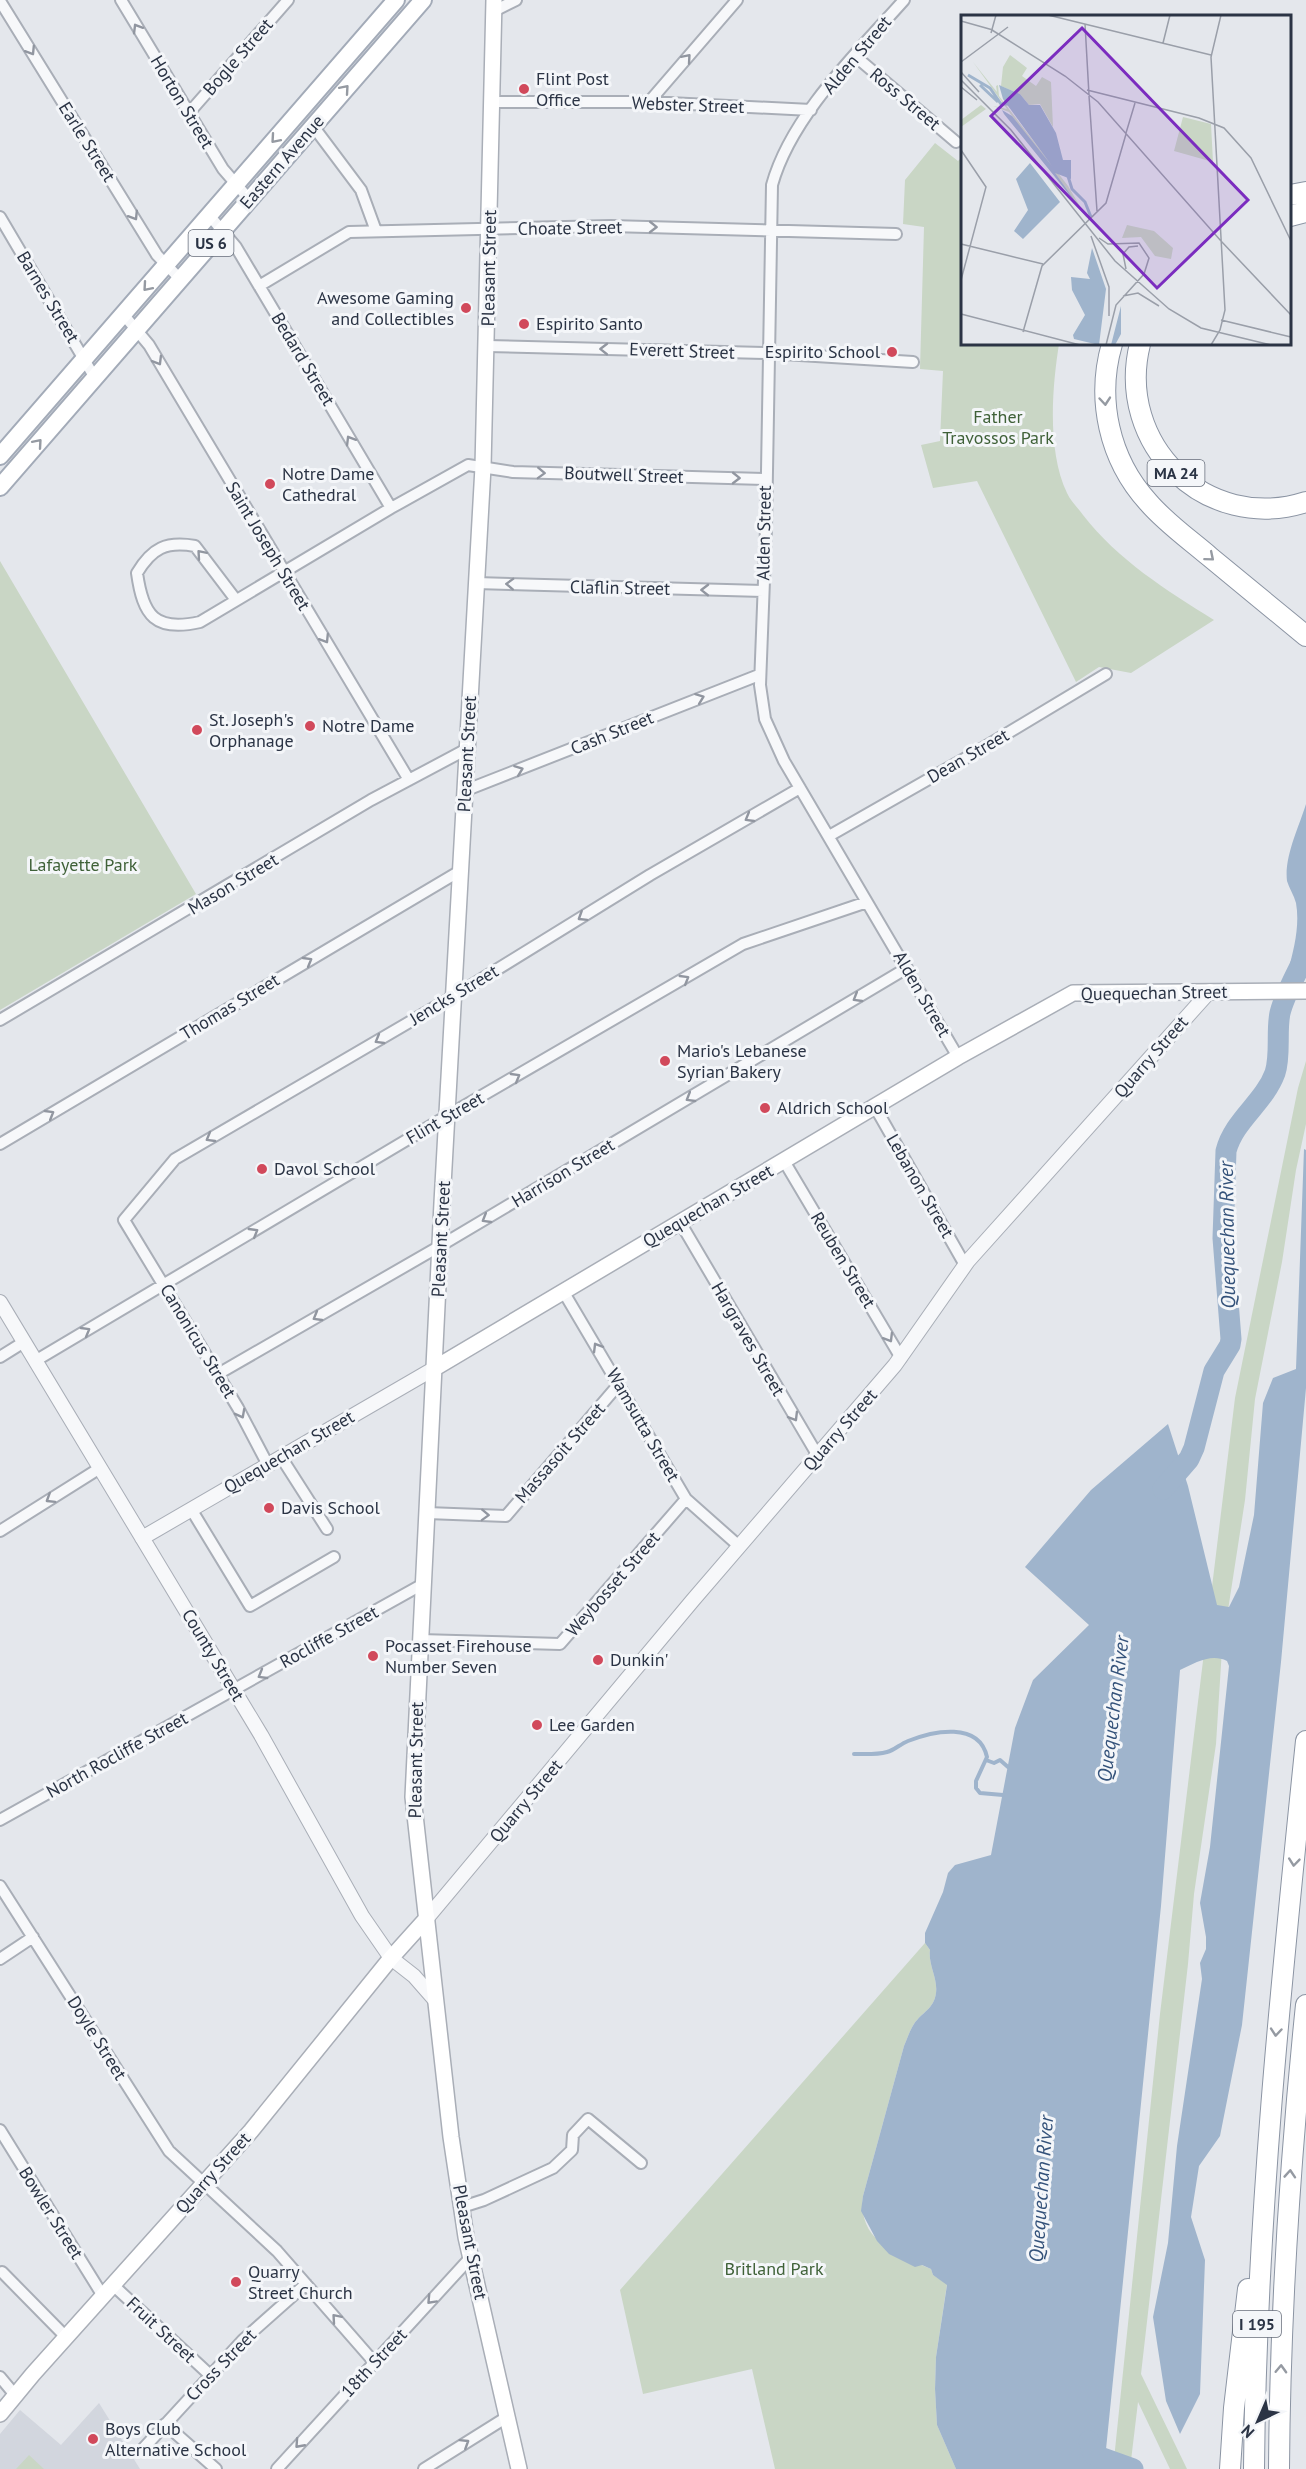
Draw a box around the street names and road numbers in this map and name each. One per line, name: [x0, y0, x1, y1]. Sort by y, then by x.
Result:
street label: Alden Street: [817, 11, 896, 99]
street label: Bogle Street: [198, 13, 277, 100]
street label: Horton Street: [146, 51, 219, 152]
street label: Ross Street: [865, 62, 945, 135]
street label: Webster Street: [631, 91, 745, 118]
street label: Earle Street: [54, 98, 121, 186]
street label: Eastern Avenue: [234, 110, 329, 214]
street label: Pleasant Street: [476, 209, 501, 326]
street label: Choate Street: [518, 215, 622, 240]
road number: US 6: [188, 230, 234, 256]
street label: Barnes Street: [12, 247, 85, 347]
street label: Bedard Street: [267, 308, 340, 410]
street label: Everett Street: [629, 337, 735, 364]
road number: MA 24: [1148, 460, 1204, 486]
street label: Boutwell Street: [564, 461, 684, 488]
street label: Saint Joseph Street: [221, 477, 316, 614]
street label: Alden Street: [751, 485, 776, 581]
street label: Claflin Street: [570, 575, 670, 600]
street label: Pleasant Street: [452, 695, 481, 813]
street label: Cash Street: [567, 706, 657, 760]
street label: Dean Street: [923, 723, 1013, 788]
street label: Mason Street: [184, 848, 282, 919]
street label: Alden Street: [889, 947, 956, 1041]
street label: Jencks Street: [404, 959, 502, 1031]
street label: Thomas Street: [176, 968, 283, 1045]
street label: Quequechan Street: [1080, 980, 1228, 1005]
street label: Quarry Street: [1109, 1011, 1193, 1103]
street label: Flint Street: [402, 1086, 488, 1149]
street label: Lebanon Street: [881, 1130, 959, 1242]
street label: Harrison Street: [507, 1133, 618, 1212]
street label: Quequechan Street: [638, 1159, 777, 1252]
street label: Pleasant Street: [426, 1180, 455, 1298]
street label: Reuben Street: [806, 1207, 881, 1312]
street label: Hargraves Street: [707, 1278, 790, 1400]
street label: Canonicus Street: [155, 1279, 242, 1402]
street label: Wamsutta Street: [602, 1364, 685, 1485]
street label: Quarry Street: [798, 1384, 882, 1476]
street label: Massasoit Street: [510, 1398, 610, 1508]
street label: Quequechan Street: [219, 1405, 358, 1498]
street label: Weybosset Street: [561, 1526, 665, 1641]
street label: Rocliffe Street: [276, 1600, 382, 1673]
street label: County Street: [177, 1604, 250, 1705]
street label: Pleasant Street: [403, 1701, 428, 1818]
street label: North Rocliffe Street: [42, 1706, 191, 1803]
street label: Quarry Street: [484, 1754, 567, 1847]
street label: Doyle Street: [63, 1991, 132, 2084]
street label: Quarry Street: [170, 2127, 255, 2218]
street label: Bowler Street: [14, 2162, 89, 2263]
street label: Pleasant Street: [448, 2182, 493, 2301]
street label: Fruit Street: [122, 2292, 201, 2368]
road number: I 195: [1233, 2311, 1281, 2337]
street label: 18th Street: [336, 2323, 411, 2402]
street label: Cross Street: [181, 2324, 261, 2406]

